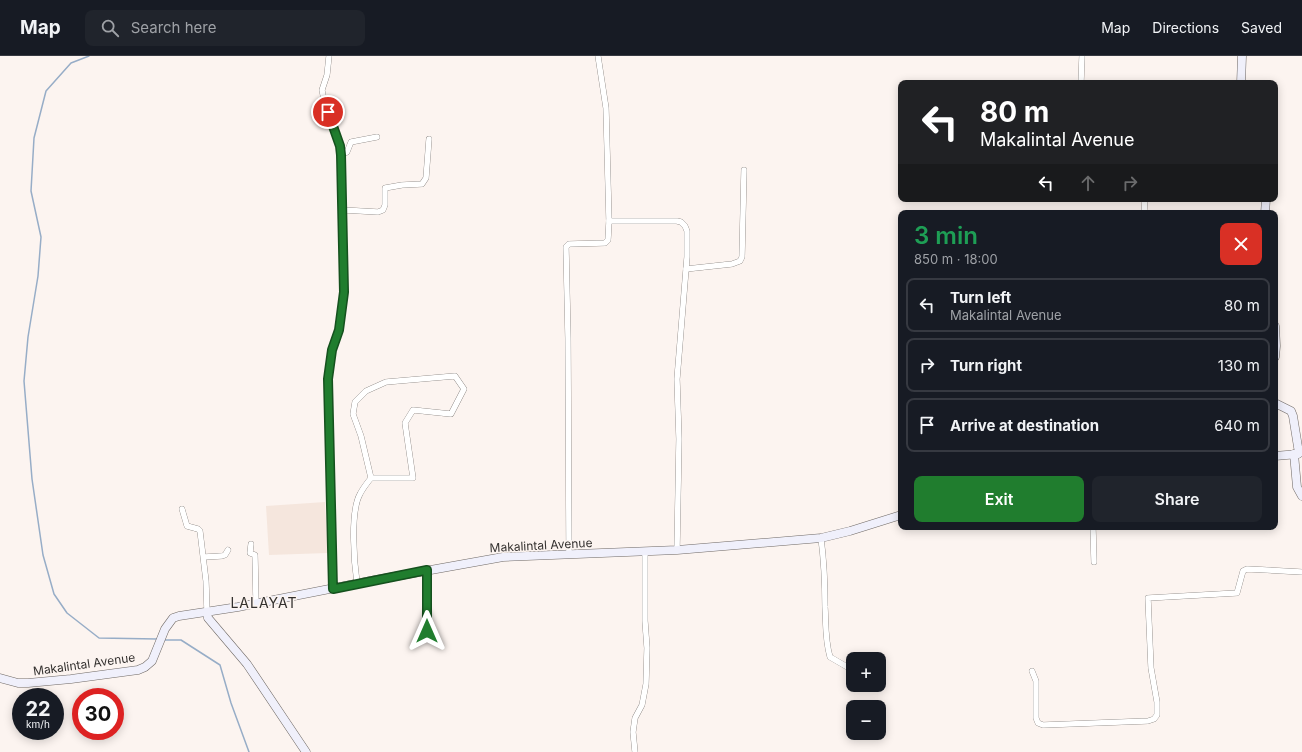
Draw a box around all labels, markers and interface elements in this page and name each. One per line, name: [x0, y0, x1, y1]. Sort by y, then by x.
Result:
search box: [85, 10, 365, 46]
text: Map: [20, 16, 61, 39]
icon: search: [99, 17, 121, 39]
text: Search here: [131, 18, 216, 37]
text: Map: [1101, 19, 1130, 36]
text: Directions: [1152, 19, 1219, 36]
text: Saved: [1241, 19, 1282, 36]
pin: [311, 95, 345, 129]
text: 80 m: [980, 95, 1049, 129]
icon: left: [914, 96, 966, 148]
icon: arrive: [317, 101, 339, 123]
text: Makalintal Avenue: [980, 129, 1134, 150]
icon: left: [1035, 172, 1057, 194]
icon: ahead: [1077, 172, 1099, 194]
icon: right: [1119, 172, 1141, 194]
text: 3 min: [914, 221, 978, 250]
button: close: [1220, 223, 1262, 265]
text: 850 m · 18:00: [914, 251, 998, 267]
text: Turn left: [950, 288, 1011, 307]
icon: left: [916, 294, 938, 316]
text: 80 m: [1224, 296, 1260, 315]
text: Makalintal Avenue: [950, 307, 1062, 323]
icon: right: [916, 354, 938, 376]
text: Turn right: [950, 356, 1022, 375]
text: 130 m: [1218, 356, 1260, 375]
icon: arrive: [916, 414, 938, 436]
text: Arrive at destination: [950, 416, 1099, 435]
text: 640 m: [1214, 416, 1260, 435]
button: Exit: [914, 476, 1084, 522]
button: Share: [1092, 476, 1262, 522]
street label: Makalintal Avenue: [489, 535, 593, 555]
district label: LALAYAT: [230, 594, 298, 611]
position arrow: [406, 610, 448, 652]
street label: Makalintal Avenue: [32, 649, 136, 679]
map controls: [846, 652, 886, 740]
button: +: [846, 652, 886, 692]
speed limit sign: 30: [72, 688, 124, 740]
text: 22: [25, 697, 51, 721]
button: −: [846, 700, 886, 740]
text: km/h: [26, 718, 50, 730]

